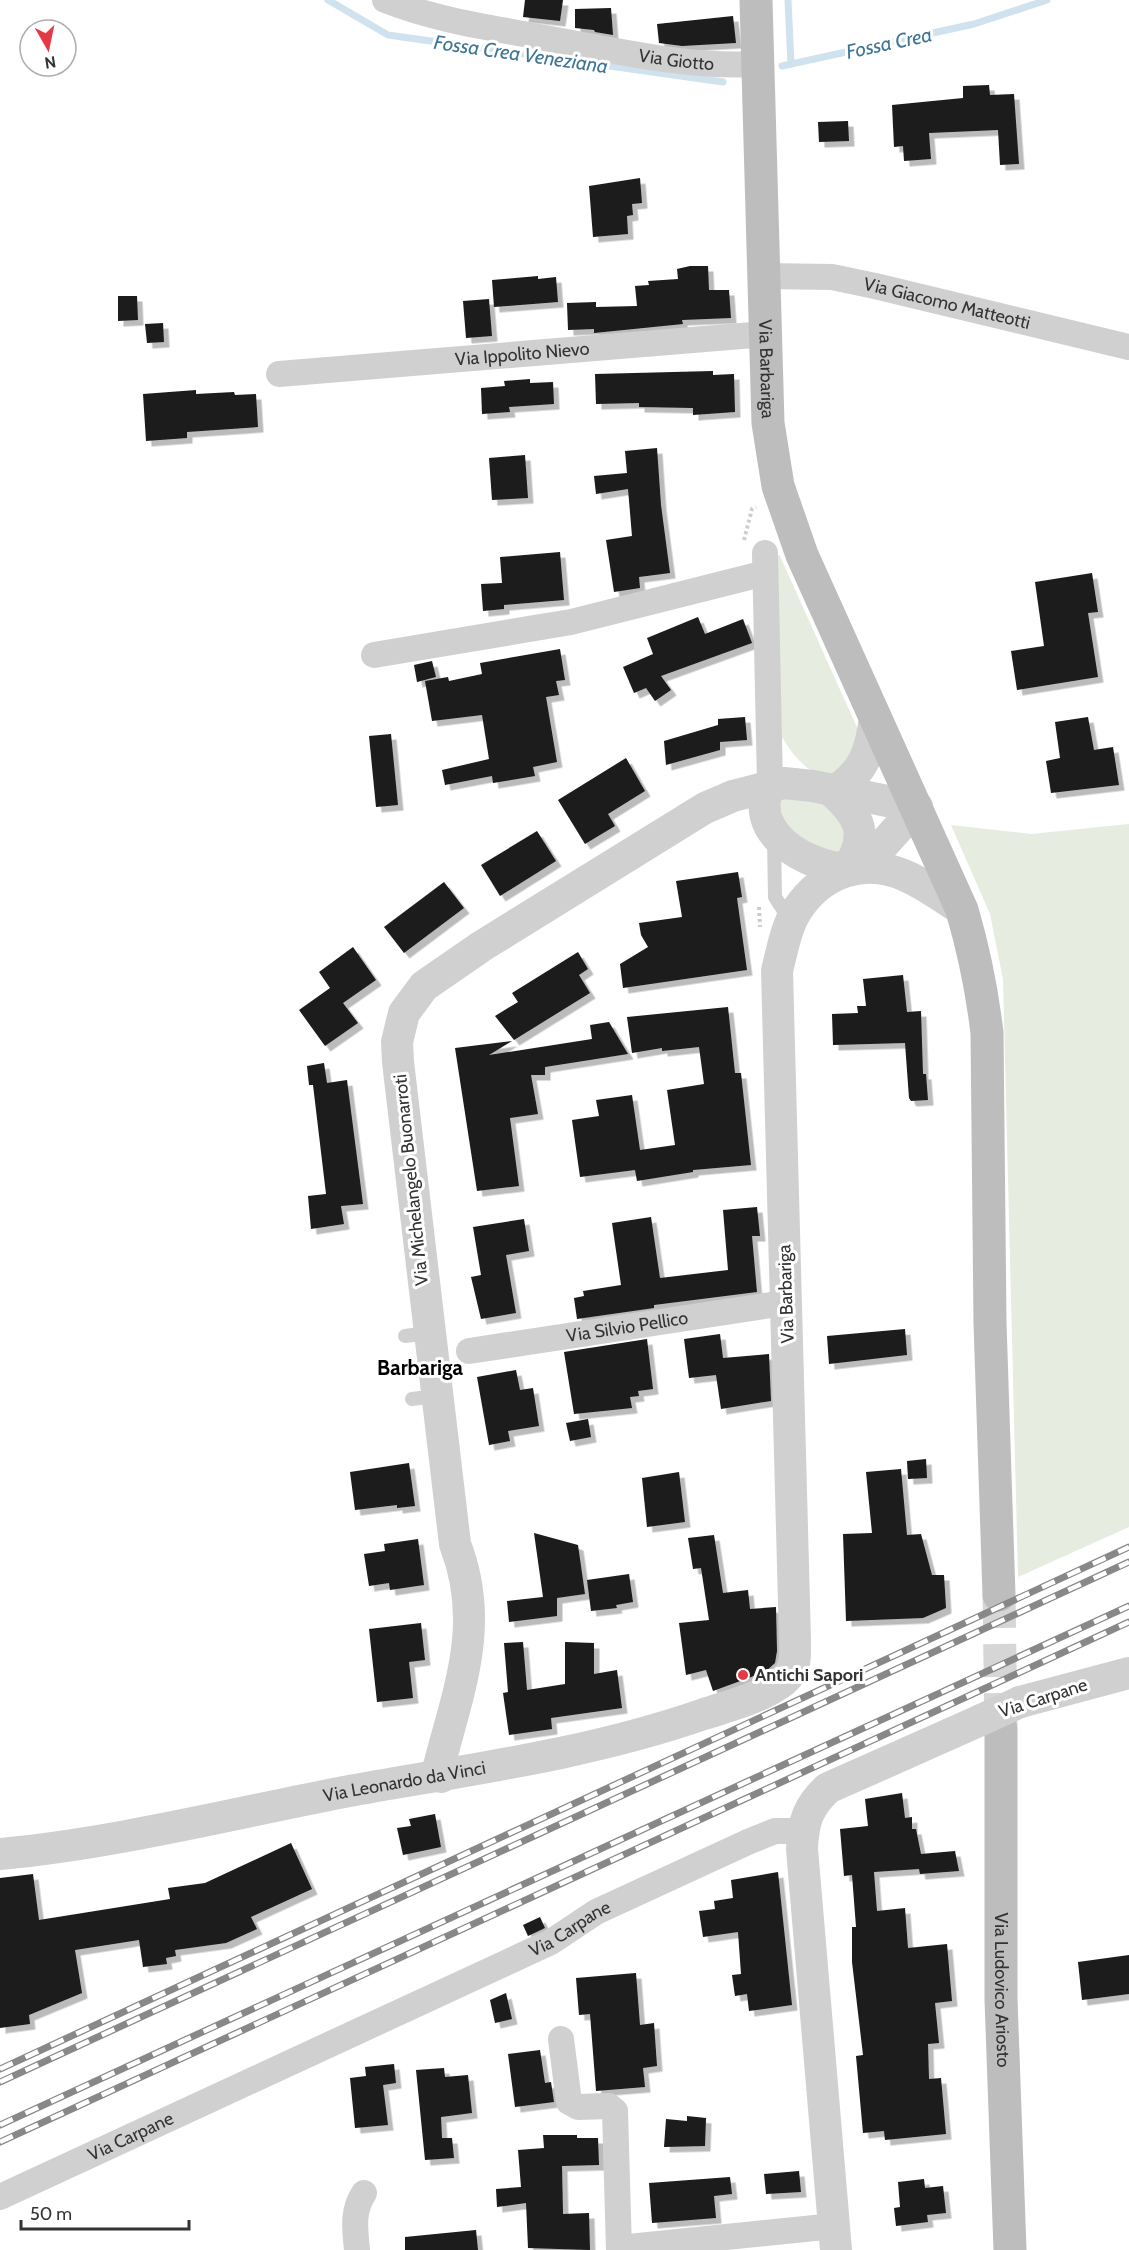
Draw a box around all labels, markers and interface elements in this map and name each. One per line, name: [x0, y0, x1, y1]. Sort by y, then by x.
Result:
north arrow: [18, 18, 78, 78]
water label: Fossa Crea: [844, 22, 934, 64]
water label: Fossa Crea Veneziana: [432, 30, 610, 78]
street label: Via Giotto: [637, 44, 715, 75]
text: N: [43, 52, 57, 73]
street label: Via Giacomo Matteotti: [862, 273, 1032, 334]
street label: Via Barbariga: [754, 319, 779, 419]
street label: Via Ippolito Nievo: [454, 337, 590, 370]
street label: Via Michelangelo Buonarroti: [389, 1073, 433, 1287]
street label: Via Barbariga: [773, 1244, 799, 1344]
street label: Via Silvio Pellico: [565, 1307, 690, 1347]
district label: Barbariga: [377, 1355, 464, 1380]
place label: Antichi Sapori: [755, 1664, 863, 1686]
marker: Antichi Sapori: [736, 1668, 750, 1682]
street label: Via Carpane: [996, 1673, 1090, 1723]
street label: Via Leonardo da Vinci: [321, 1757, 488, 1807]
street label: Via Carpane: [526, 1896, 614, 1962]
street label: Via Ludovico Ariosto: [990, 1913, 1014, 2068]
street label: Via Carpane: [84, 2107, 177, 2166]
scale bar: [21, 2193, 189, 2231]
text: 50 m: [30, 2203, 72, 2225]

